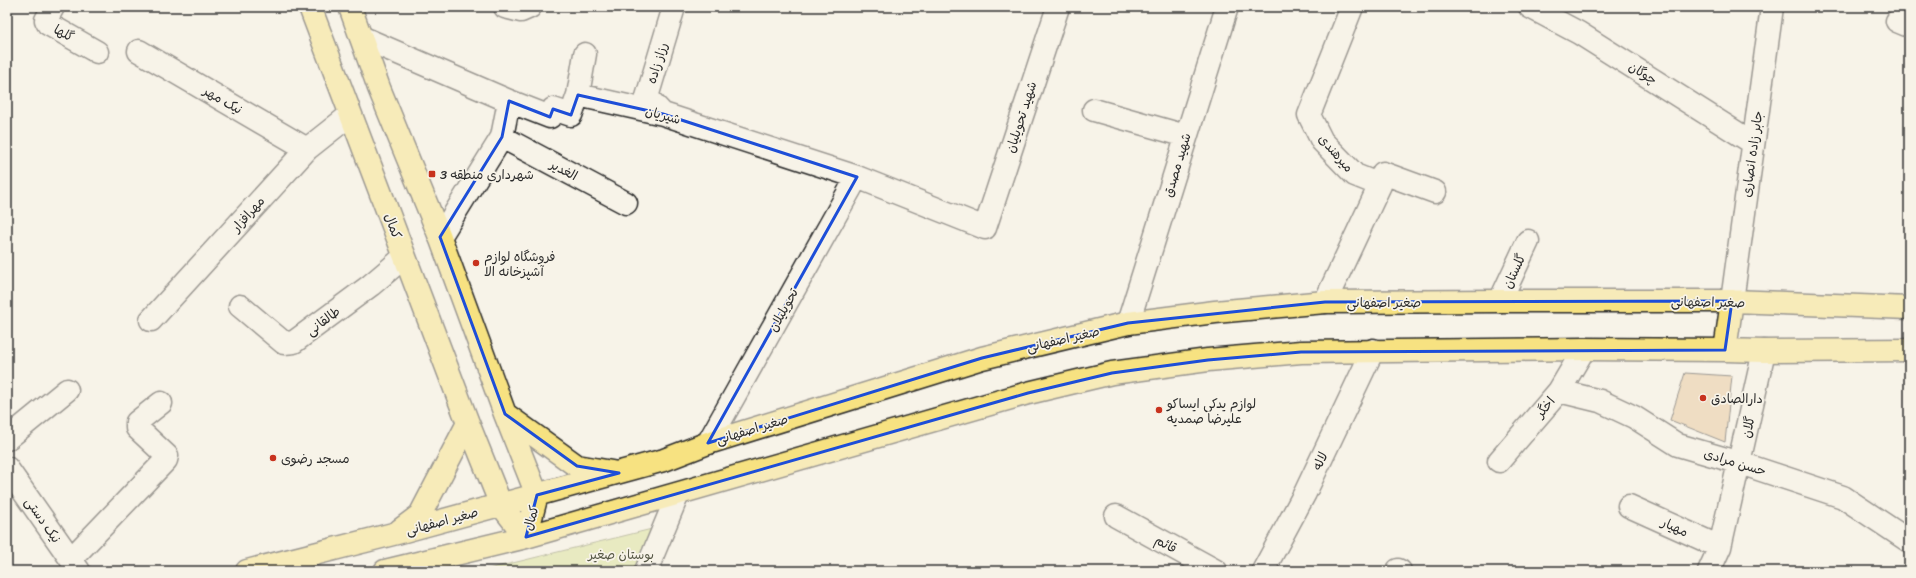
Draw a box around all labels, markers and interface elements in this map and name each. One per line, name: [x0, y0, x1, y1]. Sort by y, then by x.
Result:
street label: گلها: [49, 18, 79, 48]
street label: رزاز زاده: [640, 39, 674, 87]
street label: چوگان: [1624, 55, 1662, 91]
street label: شهید تحویلیان: [999, 78, 1043, 156]
street label: نیک مهر: [198, 79, 247, 121]
street label: شیریان: [643, 99, 683, 131]
street label: جابر زاده انصاری: [1735, 109, 1769, 199]
street label: میرهندی: [1313, 128, 1359, 178]
street label: شهید مصدق: [1156, 130, 1198, 200]
street label: الغدیر: [545, 153, 582, 187]
place label: شهرداری منطقه 3: [440, 163, 534, 186]
marker: شهرداری منطقه 3: [427, 169, 437, 179]
street label: مهرافزار: [225, 191, 271, 238]
street label: کمال: [378, 210, 408, 243]
place label: فروشگاه لوازم آشپزخانه الا: [484, 245, 555, 283]
street label: گلستان: [1496, 249, 1532, 292]
marker: فروشگاه لوازم آشپزخانه الا: [471, 258, 481, 268]
street label: تحویلیلان: [762, 284, 805, 336]
street label: صغیر اصفهانی: [1671, 290, 1745, 314]
street label: صغیر اصفهانی: [1347, 291, 1421, 314]
street label: طالقانی: [301, 300, 345, 342]
street label: صغیر اصفهانی: [1024, 319, 1102, 359]
place label: دارالصادق: [1711, 387, 1763, 410]
street label: اخگر: [1528, 391, 1561, 424]
place label: لوازم یدکی ایساکو علیرضا صمدیه: [1166, 392, 1256, 430]
marker: دارالصادق: [1698, 393, 1708, 403]
marker: لوازم یدکی ایساکو علیرضا صمدیه: [1154, 405, 1164, 415]
street label: صغیر اصفهانی: [713, 407, 791, 451]
street label: گلان: [1734, 413, 1762, 440]
street label: حسن مرادی: [1701, 442, 1769, 482]
place label: مسجد رضوی: [281, 447, 350, 470]
street label: لاله: [1306, 448, 1334, 474]
marker: مسجد رضوی: [268, 453, 278, 463]
street label: نیک دستی: [19, 492, 67, 548]
street label: صغیر اصفهانی: [403, 500, 481, 542]
street label: کمال: [517, 502, 546, 533]
street label: مهیار: [1657, 510, 1692, 543]
street label: قائم: [1151, 528, 1181, 560]
park label: بوستان صغیر: [587, 543, 654, 566]

